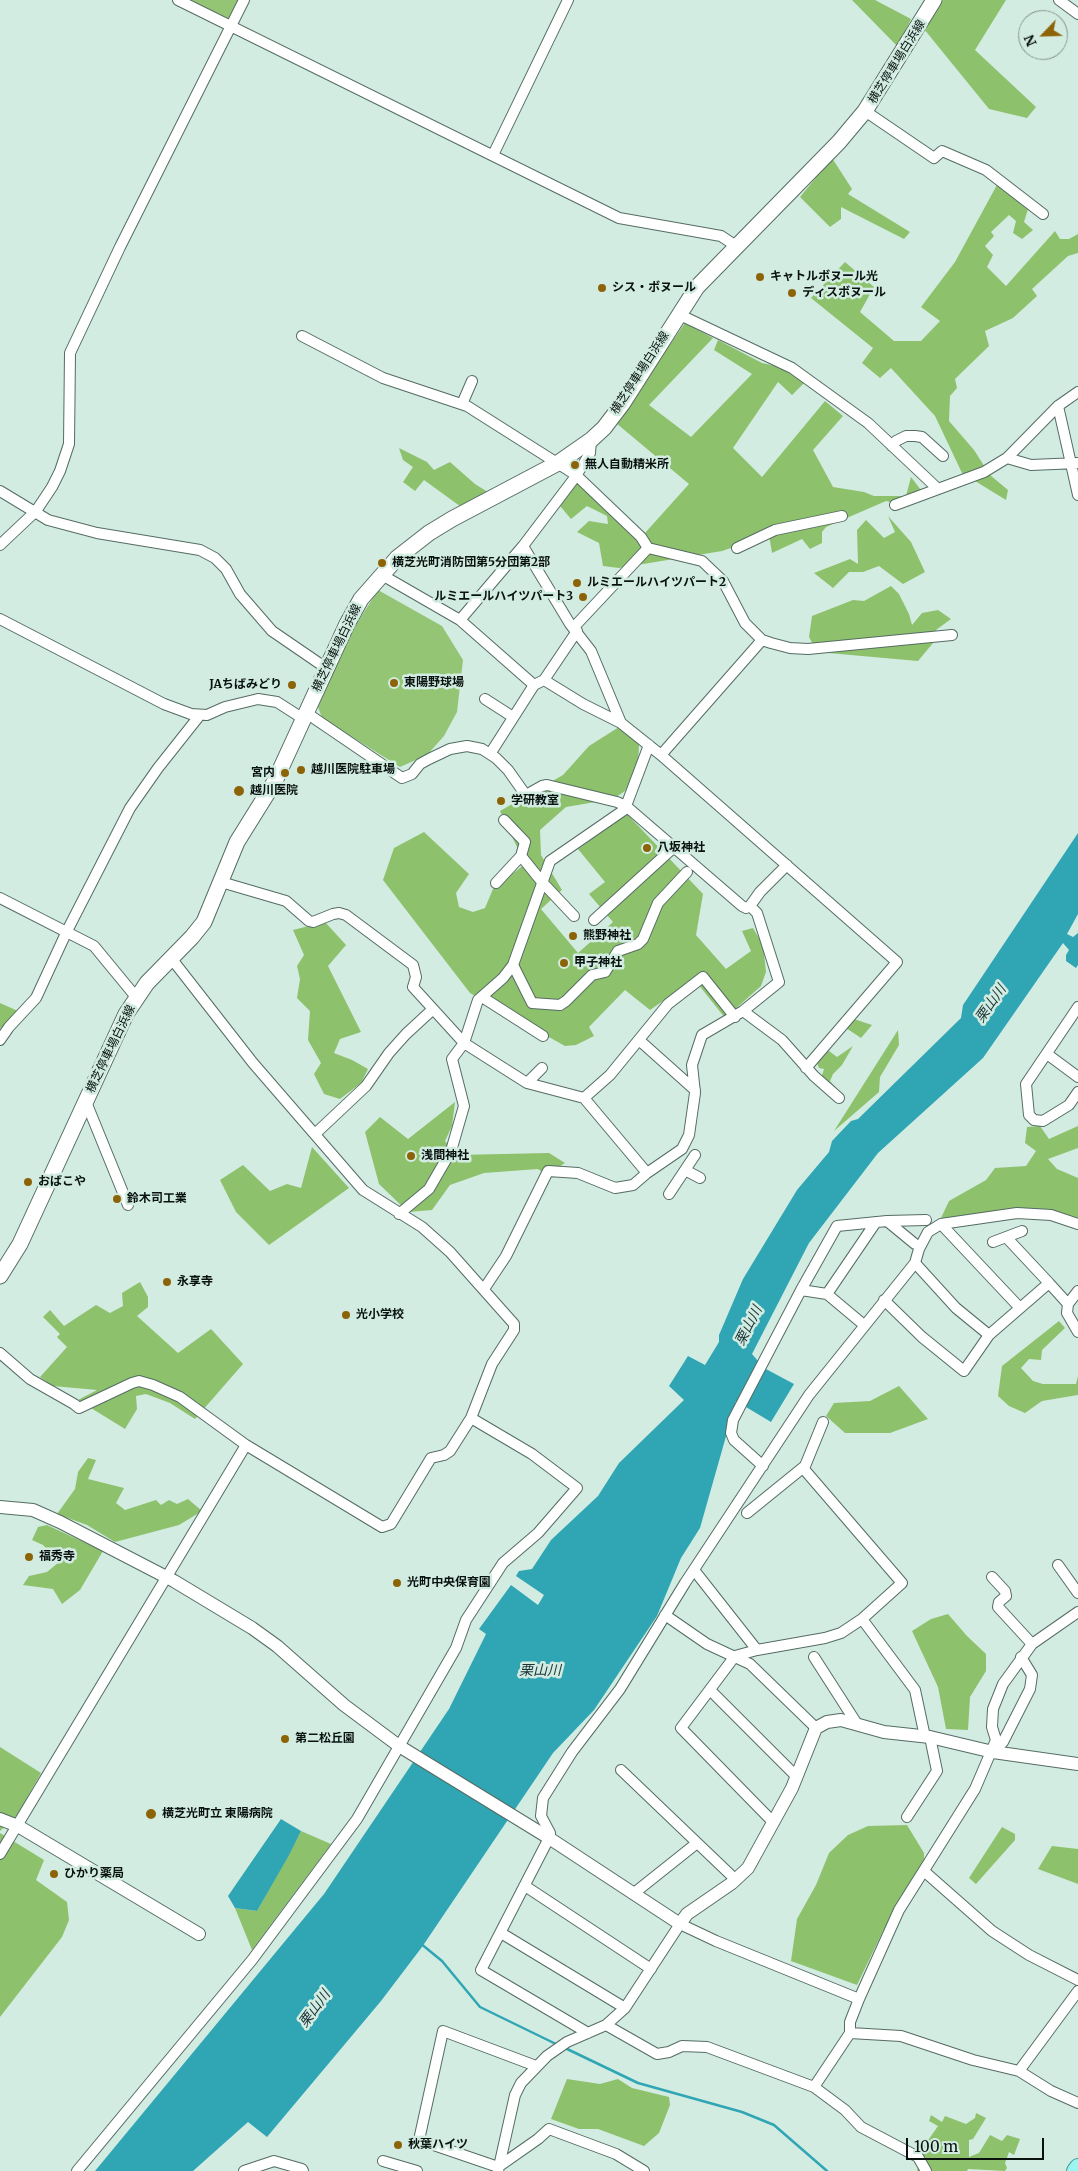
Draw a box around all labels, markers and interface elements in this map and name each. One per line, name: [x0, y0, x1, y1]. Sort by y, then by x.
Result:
north arrow: [1018, 10, 1068, 60]
street label: 横芝停車場白浜線: [865, 17, 929, 107]
text: N: [1020, 32, 1041, 49]
place label: キャトルボヌール光: [770, 270, 878, 284]
marker: キャトルボヌール光: [754, 271, 766, 283]
place label: シス・ボヌール: [612, 281, 696, 295]
marker: シス・ボヌール: [596, 282, 608, 294]
place label: ディスボヌール: [802, 286, 886, 300]
marker: ディスボヌール: [786, 287, 798, 299]
street label: 横芝停車場白浜線: [608, 329, 672, 417]
place label: 無人自動精米所: [585, 458, 669, 472]
marker: 無人自動精米所: [569, 459, 581, 471]
place label: 横芝光町消防団第5分団第2部: [392, 556, 550, 570]
marker: 横芝光町消防団第5分団第2部: [376, 557, 388, 569]
place label: ルミエールハイツパート2: [587, 576, 726, 590]
marker: ルミエールハイツパート2: [571, 577, 583, 589]
place label: ルミエールハイツパート3: [434, 590, 573, 604]
marker: ルミエールハイツパート3: [577, 591, 589, 603]
street label: 横芝停車場白浜線: [309, 602, 365, 694]
place label: 東陽野球場: [404, 676, 464, 690]
marker: 東陽野球場: [388, 677, 400, 689]
place label: JAちばみどり: [209, 678, 282, 692]
marker: JAちばみどり: [286, 679, 298, 691]
place label: 越川医院駐車場: [311, 763, 395, 777]
marker: 越川医院駐車場: [295, 764, 307, 776]
place label: 宮内: [251, 766, 275, 780]
marker: 宮内: [279, 767, 291, 779]
marker: 越川医院: [232, 784, 246, 798]
place label: 越川医院: [250, 784, 298, 798]
place label: 学研教室: [511, 794, 559, 808]
marker: 学研教室: [495, 795, 507, 807]
place label: 八坂神社: [657, 841, 705, 855]
marker: 八坂神社: [641, 842, 653, 854]
place label: 熊野神社: [583, 929, 631, 943]
marker: 熊野神社: [567, 930, 579, 942]
place label: 甲子神社: [574, 956, 622, 970]
marker: 甲子神社: [558, 957, 570, 969]
water label: 栗山川: [972, 982, 1010, 1026]
street label: 横芝停車場白浜線: [83, 1003, 139, 1095]
place label: 浅間神社: [421, 1149, 469, 1163]
marker: 浅間神社: [405, 1150, 417, 1162]
place label: おばこや: [38, 1175, 86, 1189]
marker: おばこや: [22, 1176, 34, 1188]
place label: 鈴木司工業: [127, 1192, 187, 1206]
marker: 鈴木司工業: [111, 1193, 123, 1205]
place label: 永享寺: [177, 1275, 213, 1289]
marker: 永享寺: [161, 1276, 173, 1288]
water label: 栗山川: [732, 1303, 766, 1349]
place label: 光小学校: [356, 1308, 404, 1322]
marker: 光小学校: [340, 1309, 352, 1321]
place label: 福秀寺: [39, 1550, 75, 1564]
marker: 福秀寺: [23, 1551, 35, 1563]
place label: 光町中央保育園: [407, 1576, 491, 1590]
marker: 光町中央保育園: [391, 1577, 403, 1589]
water label: 栗山川: [519, 1663, 561, 1679]
place label: 第二松丘園: [295, 1732, 355, 1746]
marker: 第二松丘園: [279, 1733, 291, 1745]
marker: 横芝光町立 東陽病院: [144, 1807, 158, 1821]
place label: 横芝光町立 東陽病院: [162, 1807, 273, 1821]
place label: ひかり薬局: [64, 1867, 124, 1881]
marker: ひかり薬局: [48, 1868, 60, 1880]
water label: 栗山川: [296, 1987, 334, 2031]
scale bar: [908, 2128, 1046, 2160]
text: 100 m: [914, 2137, 958, 2156]
place label: 秋葉ハイツ: [408, 2138, 468, 2152]
marker: 秋葉ハイツ: [392, 2139, 404, 2151]

